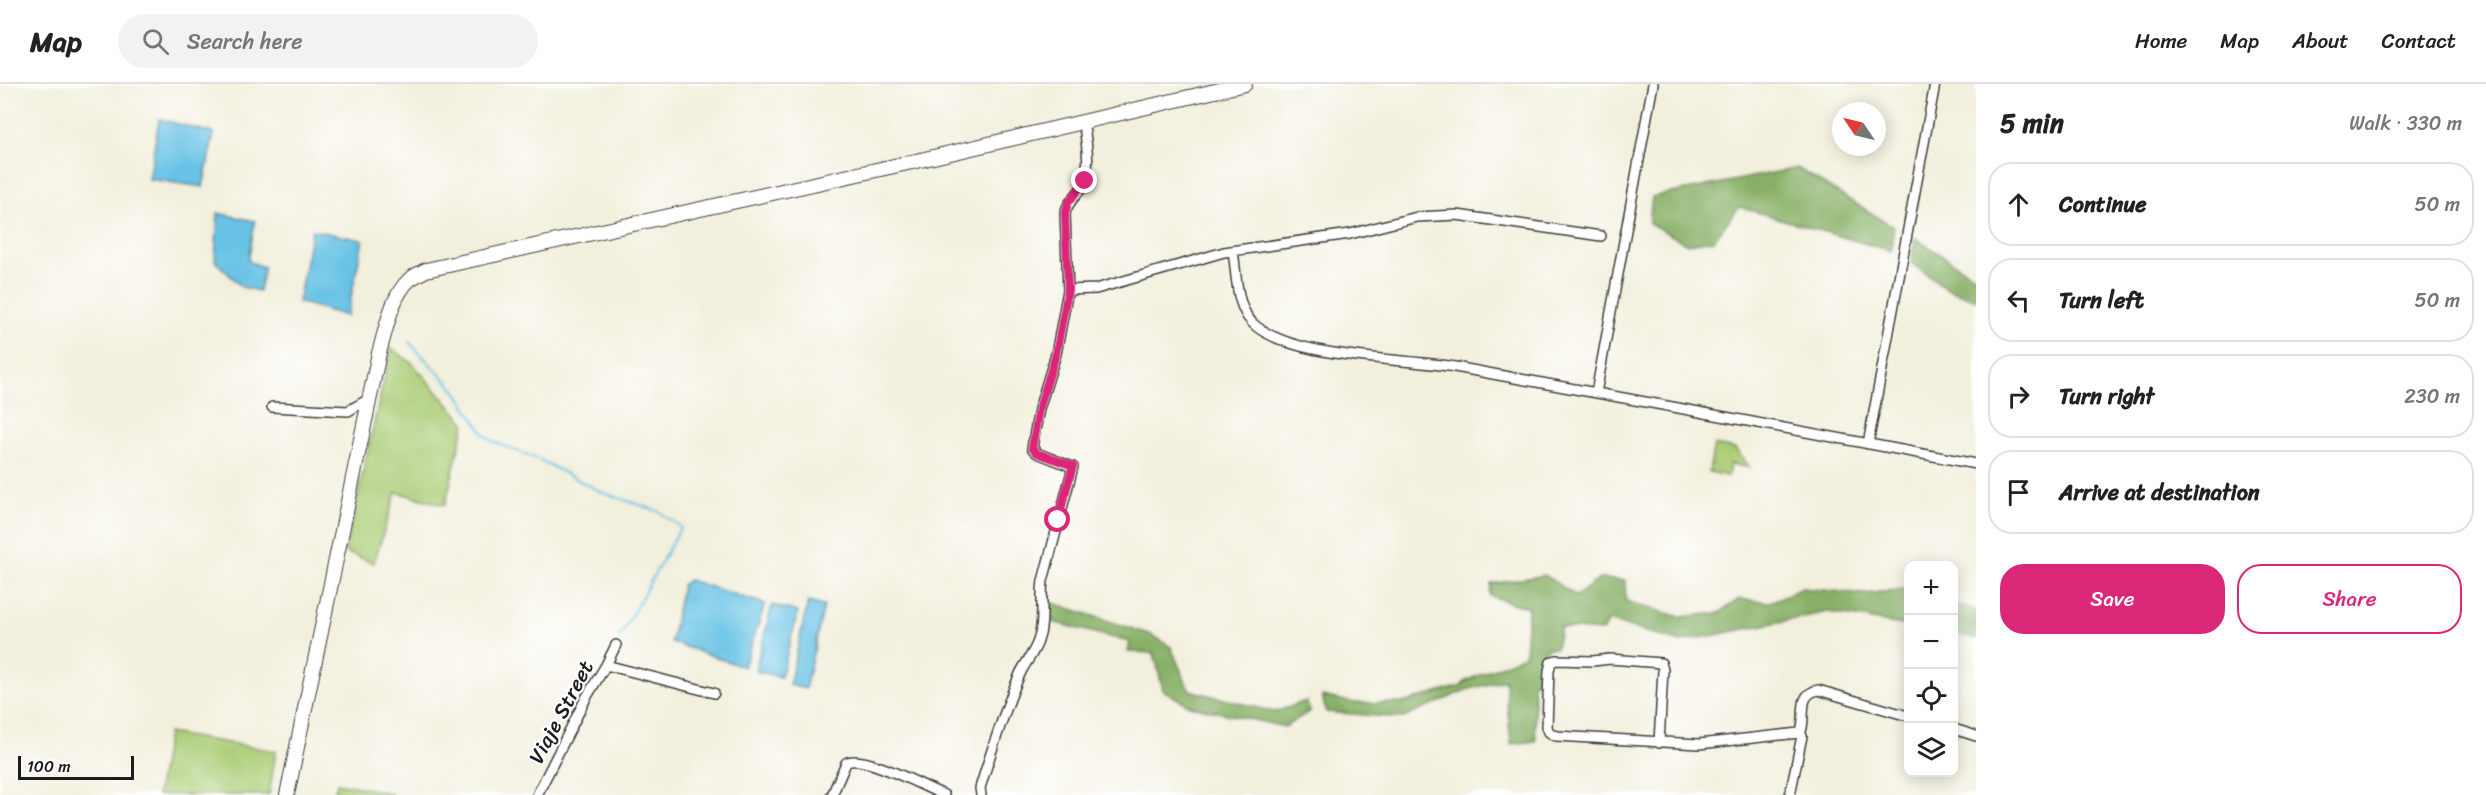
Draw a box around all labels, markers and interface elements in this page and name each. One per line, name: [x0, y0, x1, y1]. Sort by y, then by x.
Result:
search box: [118, 14, 538, 68]
text: Map: [30, 17, 82, 66]
text: Search here: [187, 22, 303, 61]
text: Home: [2135, 22, 2187, 60]
text: Map: [2220, 22, 2259, 60]
text: About: [2292, 22, 2349, 60]
text: Contact: [2382, 22, 2456, 60]
icon: search: [139, 25, 172, 58]
text: 5 min: [2000, 100, 2064, 146]
north arrow: [1832, 102, 1886, 156]
text: Walk · 330 m: [2349, 106, 2462, 141]
route end: [1071, 167, 1097, 193]
text: Continue: [2059, 185, 2147, 224]
text: 50 m: [2415, 187, 2460, 222]
icon: ahead: [2002, 188, 2035, 221]
text: Turn left: [2059, 281, 2144, 320]
text: 50 m: [2415, 283, 2460, 318]
icon: left: [2002, 284, 2035, 317]
text: Turn right: [2059, 377, 2154, 416]
text: 230 m: [2404, 379, 2460, 414]
icon: right: [2002, 380, 2035, 413]
text: Arrive at destination: [2059, 473, 2260, 512]
icon: arrive: [2002, 476, 2035, 509]
route start: [1044, 506, 1070, 532]
map controls: [1904, 561, 1958, 777]
button: +: [1904, 561, 1958, 615]
button: Save: [2000, 564, 2225, 634]
button: Share: [2237, 564, 2462, 634]
button: −: [1904, 615, 1958, 669]
street label: Viaje Street: [518, 653, 604, 771]
button: locate: [1904, 669, 1958, 723]
button: layers: [1904, 723, 1958, 777]
text: 100 m: [27, 752, 71, 781]
scale bar: [18, 753, 134, 780]

